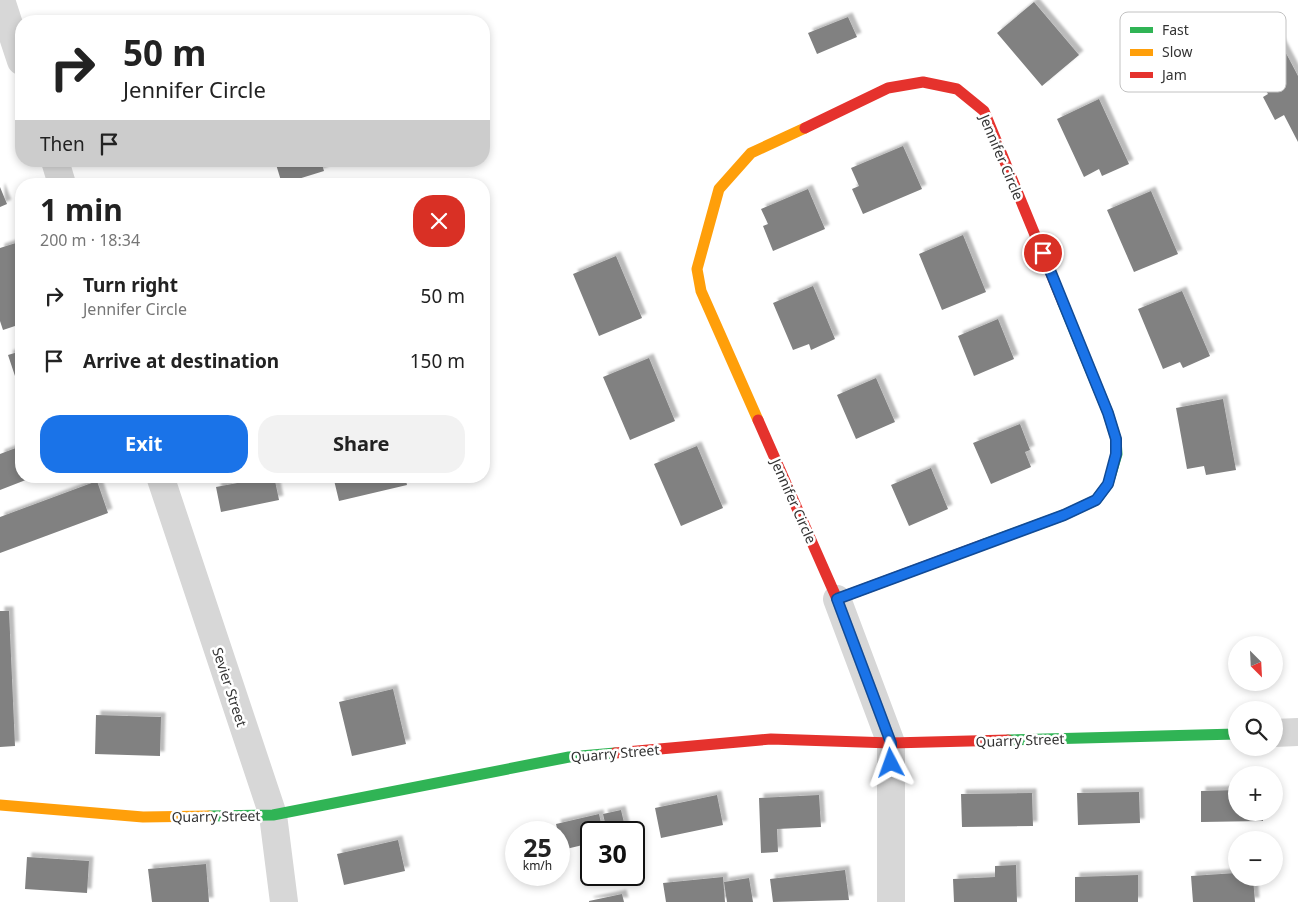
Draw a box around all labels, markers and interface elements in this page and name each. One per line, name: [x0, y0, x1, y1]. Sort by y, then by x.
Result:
legend: [1120, 12, 1286, 92]
text: Fast: [1162, 20, 1189, 39]
text: 50 m: [123, 29, 206, 76]
icon: right: [40, 35, 105, 100]
text: Slow: [1162, 42, 1193, 61]
text: Jam: [1160, 65, 1187, 84]
text: Jennifer Circle: [123, 74, 266, 104]
street label: Jennifer Circle: [975, 110, 1029, 203]
icon: arrive: [95, 130, 123, 158]
text: Then: [40, 131, 85, 157]
text: 1 min: [40, 189, 123, 230]
button: close: [413, 195, 465, 247]
text: 200 m · 18:34: [40, 229, 140, 251]
pin: [1022, 232, 1064, 274]
icon: arrive: [1029, 239, 1057, 267]
text: Turn right: [83, 272, 178, 298]
icon: right: [40, 282, 68, 310]
text: 50 m: [421, 283, 465, 309]
text: Jennifer Circle: [83, 298, 187, 320]
icon: arrive: [40, 347, 68, 375]
text: Arrive at destination: [83, 348, 279, 374]
text: 150 m: [410, 348, 465, 374]
button: Exit: [40, 415, 248, 473]
button: Share: [258, 415, 465, 473]
street label: Jennifer Circle: [766, 454, 821, 547]
north arrow: [1228, 636, 1282, 691]
map controls: [1228, 636, 1283, 886]
street label: Sevier Street: [208, 645, 252, 729]
button: search: [1228, 701, 1283, 756]
street label: Quarry Street: [975, 729, 1065, 751]
position arrow: [864, 736, 916, 788]
street label: Quarry Street: [570, 740, 660, 766]
button: +: [1228, 766, 1283, 821]
street label: Quarry Street: [171, 806, 261, 826]
speed limit sign: 30: [580, 821, 645, 886]
text: 25: [523, 830, 552, 864]
button: −: [1228, 831, 1283, 886]
text: km/h: [523, 857, 552, 874]

